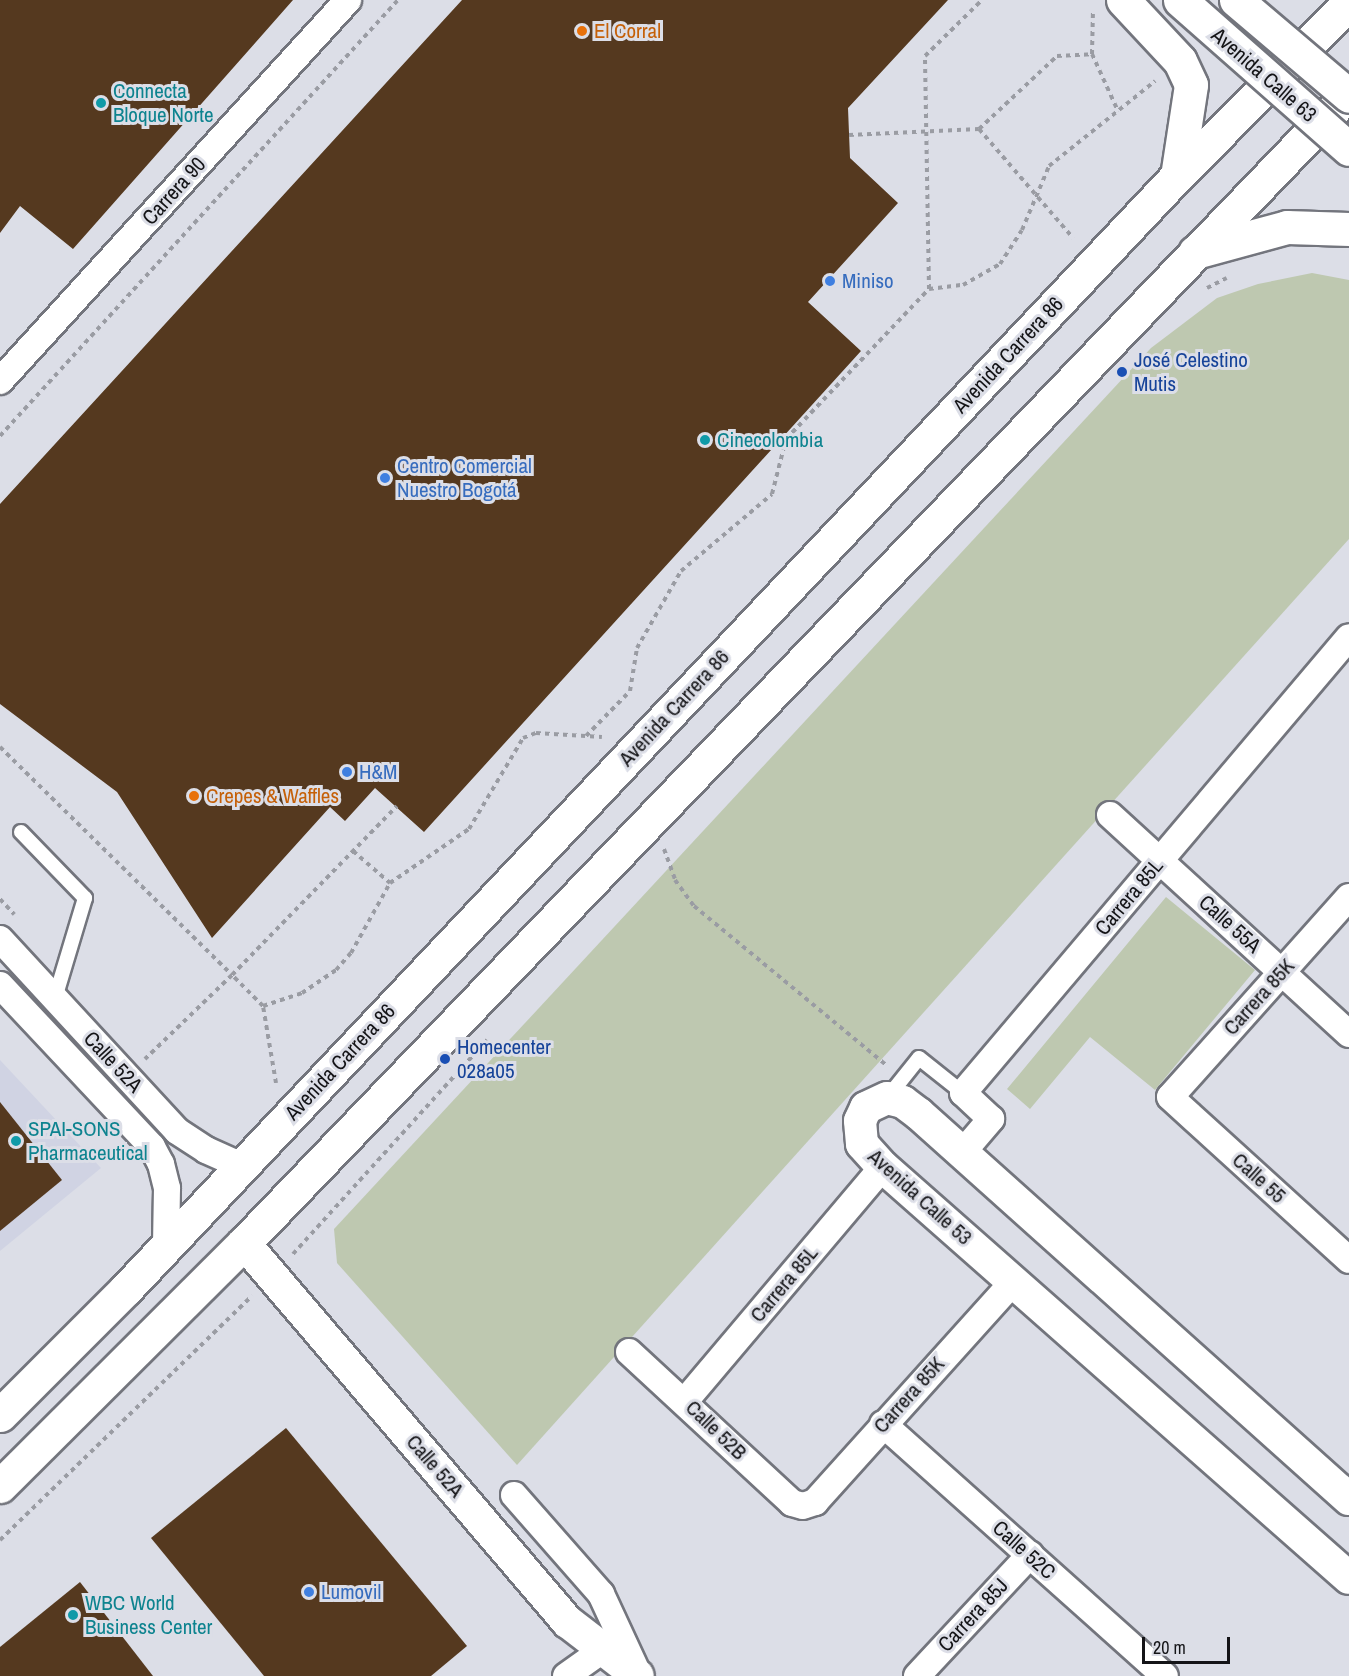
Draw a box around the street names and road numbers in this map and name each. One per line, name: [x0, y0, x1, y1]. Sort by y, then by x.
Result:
street label: Avenida Calle 63: [1206, 23, 1322, 127]
street label: Carrera 90: [137, 152, 211, 230]
street label: Avenida Carrera 86: [948, 292, 1068, 418]
street label: Avenida Carrera 86: [614, 645, 734, 771]
street label: Carrera 85L: [1090, 854, 1168, 940]
street label: Calle 55A: [1194, 890, 1266, 958]
street label: Carrera 85K: [1218, 954, 1300, 1040]
street label: Avenida Carrera 86: [280, 999, 400, 1125]
street label: Calle 52A: [78, 1026, 148, 1098]
street label: Avenida Calle 53: [863, 1144, 977, 1250]
street label: Calle 55: [1227, 1148, 1291, 1208]
street label: Carrera 85L: [745, 1241, 823, 1327]
street label: Carrera 85K: [868, 1352, 950, 1438]
street label: Calle 52B: [680, 1395, 752, 1465]
street label: Calle 52A: [401, 1430, 469, 1502]
street label: Calle 52C: [987, 1515, 1061, 1585]
street label: Carrera 85J: [933, 1573, 1013, 1657]

